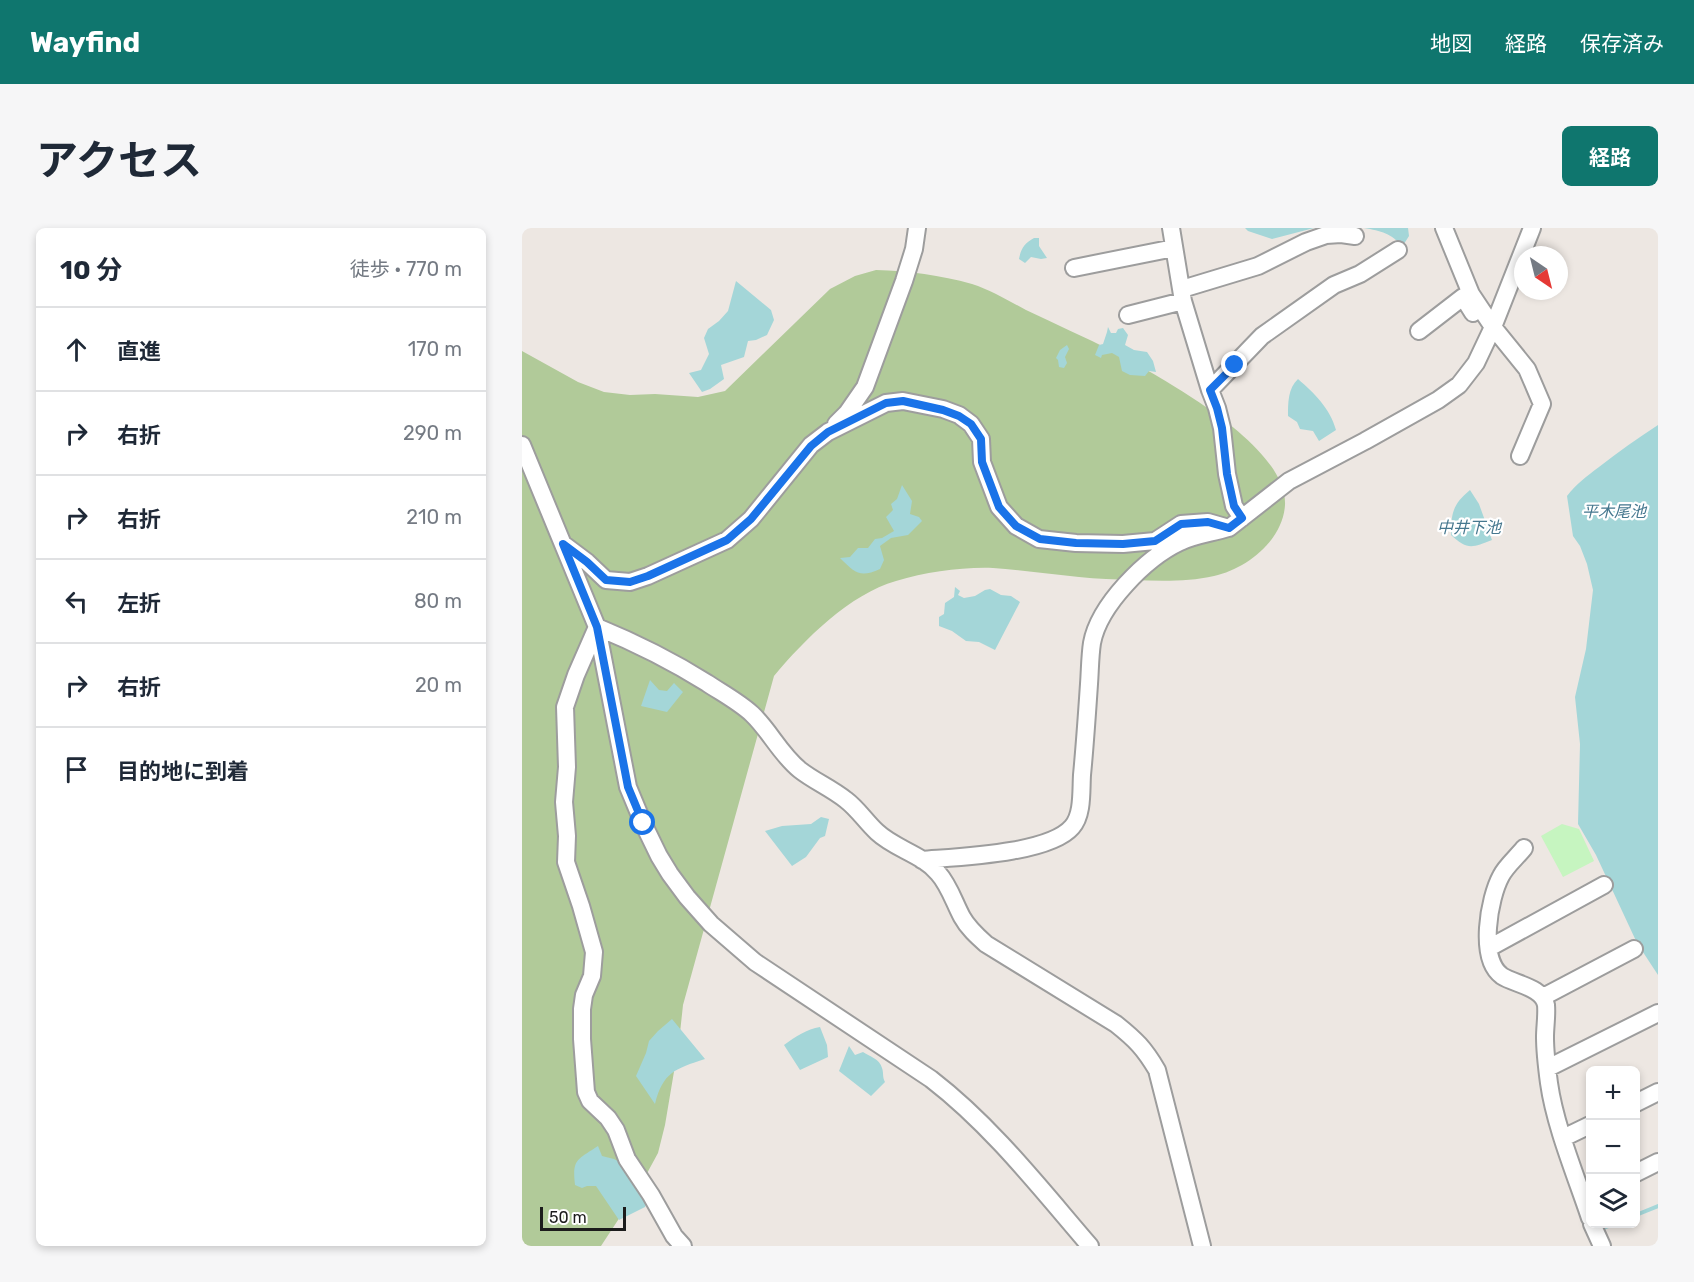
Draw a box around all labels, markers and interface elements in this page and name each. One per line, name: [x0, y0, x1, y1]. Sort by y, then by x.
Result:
text: Wayfind: [30, 26, 140, 59]
text: 地図: [1430, 31, 1472, 56]
text: 経路: [1505, 31, 1547, 56]
text: 保存済み: [1580, 31, 1664, 56]
button: 経路: [1562, 126, 1658, 186]
text: アクセス: [36, 136, 202, 186]
north arrow: [1514, 246, 1568, 300]
text: 10 分: [60, 255, 122, 286]
text: 徒歩 · 770 m: [350, 257, 462, 281]
icon: ahead: [60, 333, 93, 366]
text: 170 m: [408, 337, 462, 361]
text: 直進: [117, 338, 161, 365]
route end: [1221, 351, 1247, 377]
icon: right: [60, 417, 93, 450]
text: 290 m: [403, 421, 462, 445]
text: 右折: [117, 422, 161, 449]
icon: right: [60, 501, 93, 534]
water label: 平木尾池: [1582, 502, 1648, 521]
text: 210 m: [406, 505, 462, 529]
text: 右折: [117, 506, 161, 533]
water label: 中井下池: [1437, 518, 1503, 537]
icon: left: [60, 585, 93, 618]
text: 80 m: [414, 589, 462, 613]
text: 左折: [117, 590, 161, 617]
icon: right: [60, 669, 93, 702]
text: 20 m: [415, 673, 462, 697]
text: 右折: [117, 674, 161, 701]
icon: arrive: [60, 753, 93, 786]
text: 目的地に到着: [117, 758, 249, 785]
route start: [629, 809, 655, 835]
map controls: [1586, 1066, 1640, 1228]
button: +: [1586, 1066, 1640, 1120]
button: −: [1586, 1120, 1640, 1174]
button: layers: [1586, 1174, 1640, 1228]
scale bar: [540, 1204, 626, 1232]
text: 50 m: [549, 1208, 587, 1227]

